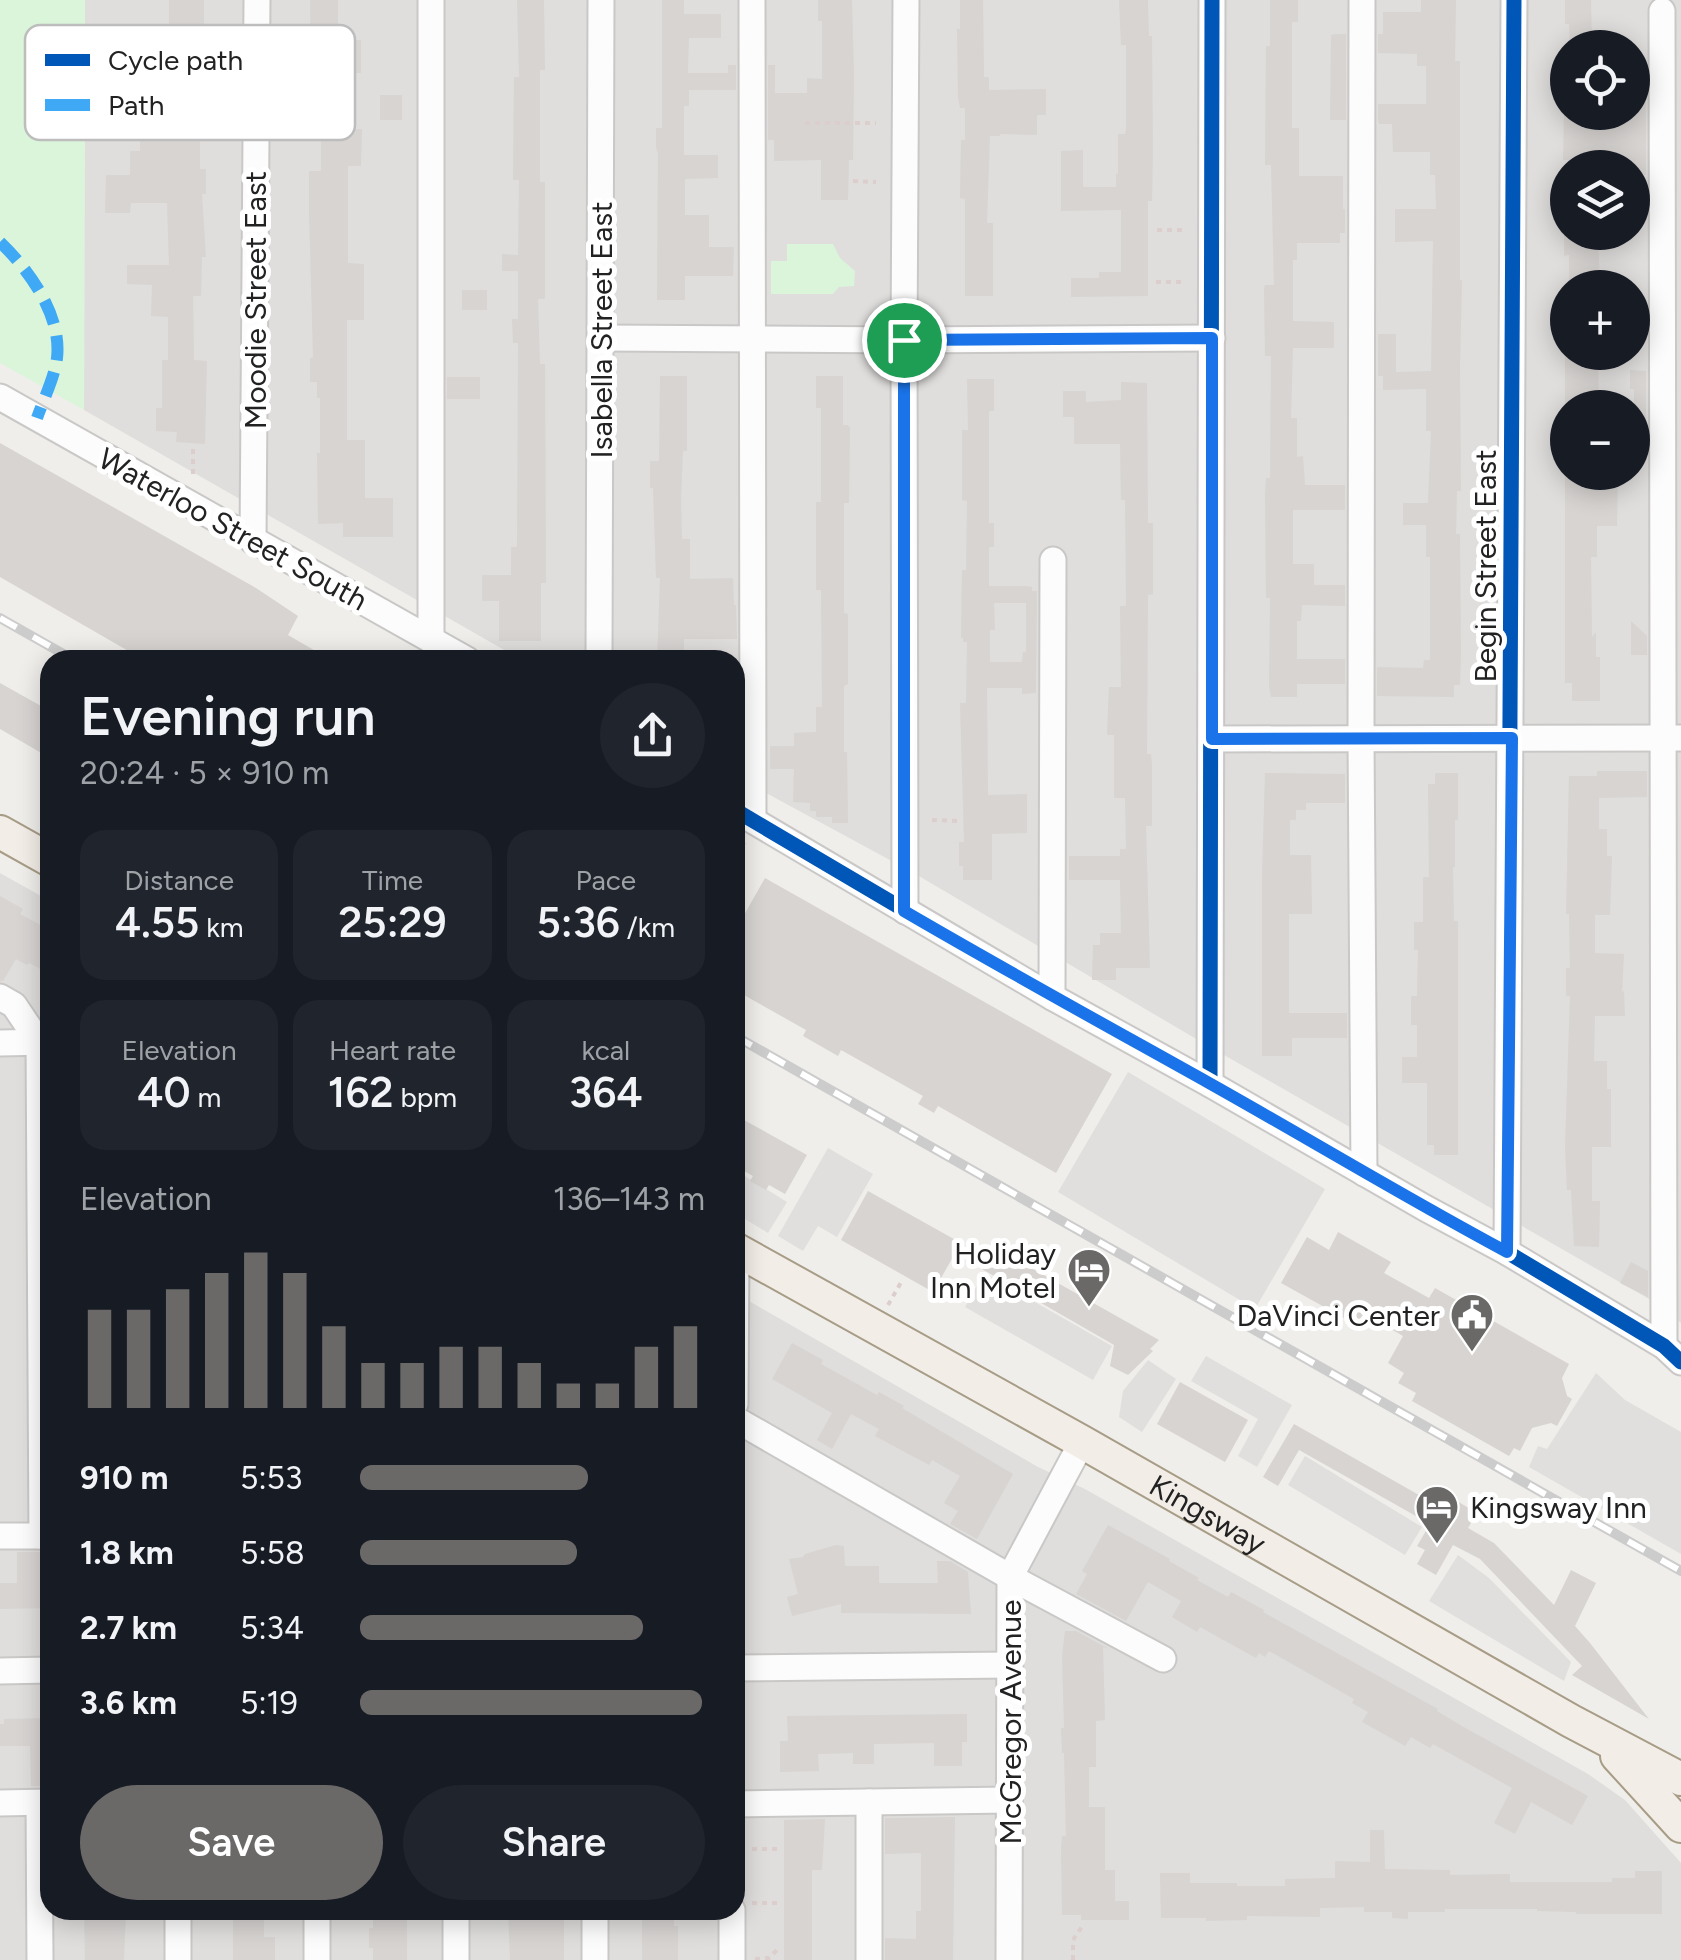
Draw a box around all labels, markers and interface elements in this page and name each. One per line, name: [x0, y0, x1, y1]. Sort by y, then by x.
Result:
legend: [25, 25, 355, 140]
map controls: [1550, 30, 1650, 490]
button: locate: [1550, 30, 1650, 130]
text: Cycle path: [108, 43, 243, 77]
text: Path: [108, 88, 164, 122]
button: layers: [1550, 150, 1650, 250]
street label: Moodie Street East: [237, 171, 274, 429]
street label: Isabella Street East: [583, 201, 620, 459]
button: +: [1550, 270, 1650, 370]
pin: [862, 298, 947, 383]
icon: arrive: [877, 313, 932, 368]
button: −: [1550, 390, 1650, 490]
street label: Waterloo Street South: [92, 440, 374, 618]
street label: Begin Street East: [1467, 449, 1504, 683]
text: Evening run: [80, 683, 376, 749]
button: share: [600, 683, 705, 788]
text: 20:24 · 5 × 910 m: [80, 754, 329, 792]
text: Distance: [124, 863, 234, 897]
text: Time: [362, 863, 423, 897]
text: Pace: [575, 863, 636, 897]
text: 4.55: [115, 897, 199, 948]
text: 25:29: [338, 897, 447, 948]
text: 5:36: [537, 897, 620, 948]
text: km: [199, 910, 244, 944]
text: /km: [620, 910, 675, 944]
text: Elevation: [122, 1033, 237, 1067]
text: Heart rate: [329, 1033, 456, 1067]
text: kcal: [581, 1033, 630, 1067]
text: 40: [137, 1067, 191, 1118]
text: 162: [328, 1067, 393, 1118]
text: 364: [569, 1067, 643, 1118]
text: m: [191, 1080, 221, 1114]
text: bpm: [393, 1080, 457, 1114]
text: Elevation: [80, 1180, 212, 1218]
text: 136–143 m: [553, 1180, 705, 1218]
place label: Holiday Inn Motel: [930, 1235, 1056, 1306]
hotel icon: Holiday Inn Motel: [1066, 1247, 1112, 1308]
public building icon: DaVinci Center: [1449, 1292, 1495, 1353]
place label: DaVinci Center: [1236, 1297, 1440, 1334]
text: 910 m: [80, 1459, 168, 1497]
text: 5:53: [240, 1459, 302, 1497]
street label: Kingsway: [1143, 1466, 1273, 1562]
hotel icon: Kingsway Inn: [1414, 1484, 1460, 1545]
place label: Kingsway Inn: [1470, 1489, 1647, 1526]
text: 1.8 km: [80, 1534, 174, 1572]
text: 5:58: [240, 1534, 305, 1572]
street label: McGregor Avenue: [992, 1600, 1029, 1844]
text: 2.7 km: [80, 1609, 177, 1647]
text: 5:34: [240, 1609, 304, 1647]
text: 3.6 km: [80, 1684, 177, 1722]
text: 5:19: [240, 1684, 298, 1722]
button: Save: [80, 1785, 383, 1900]
button: Share: [403, 1785, 705, 1900]

